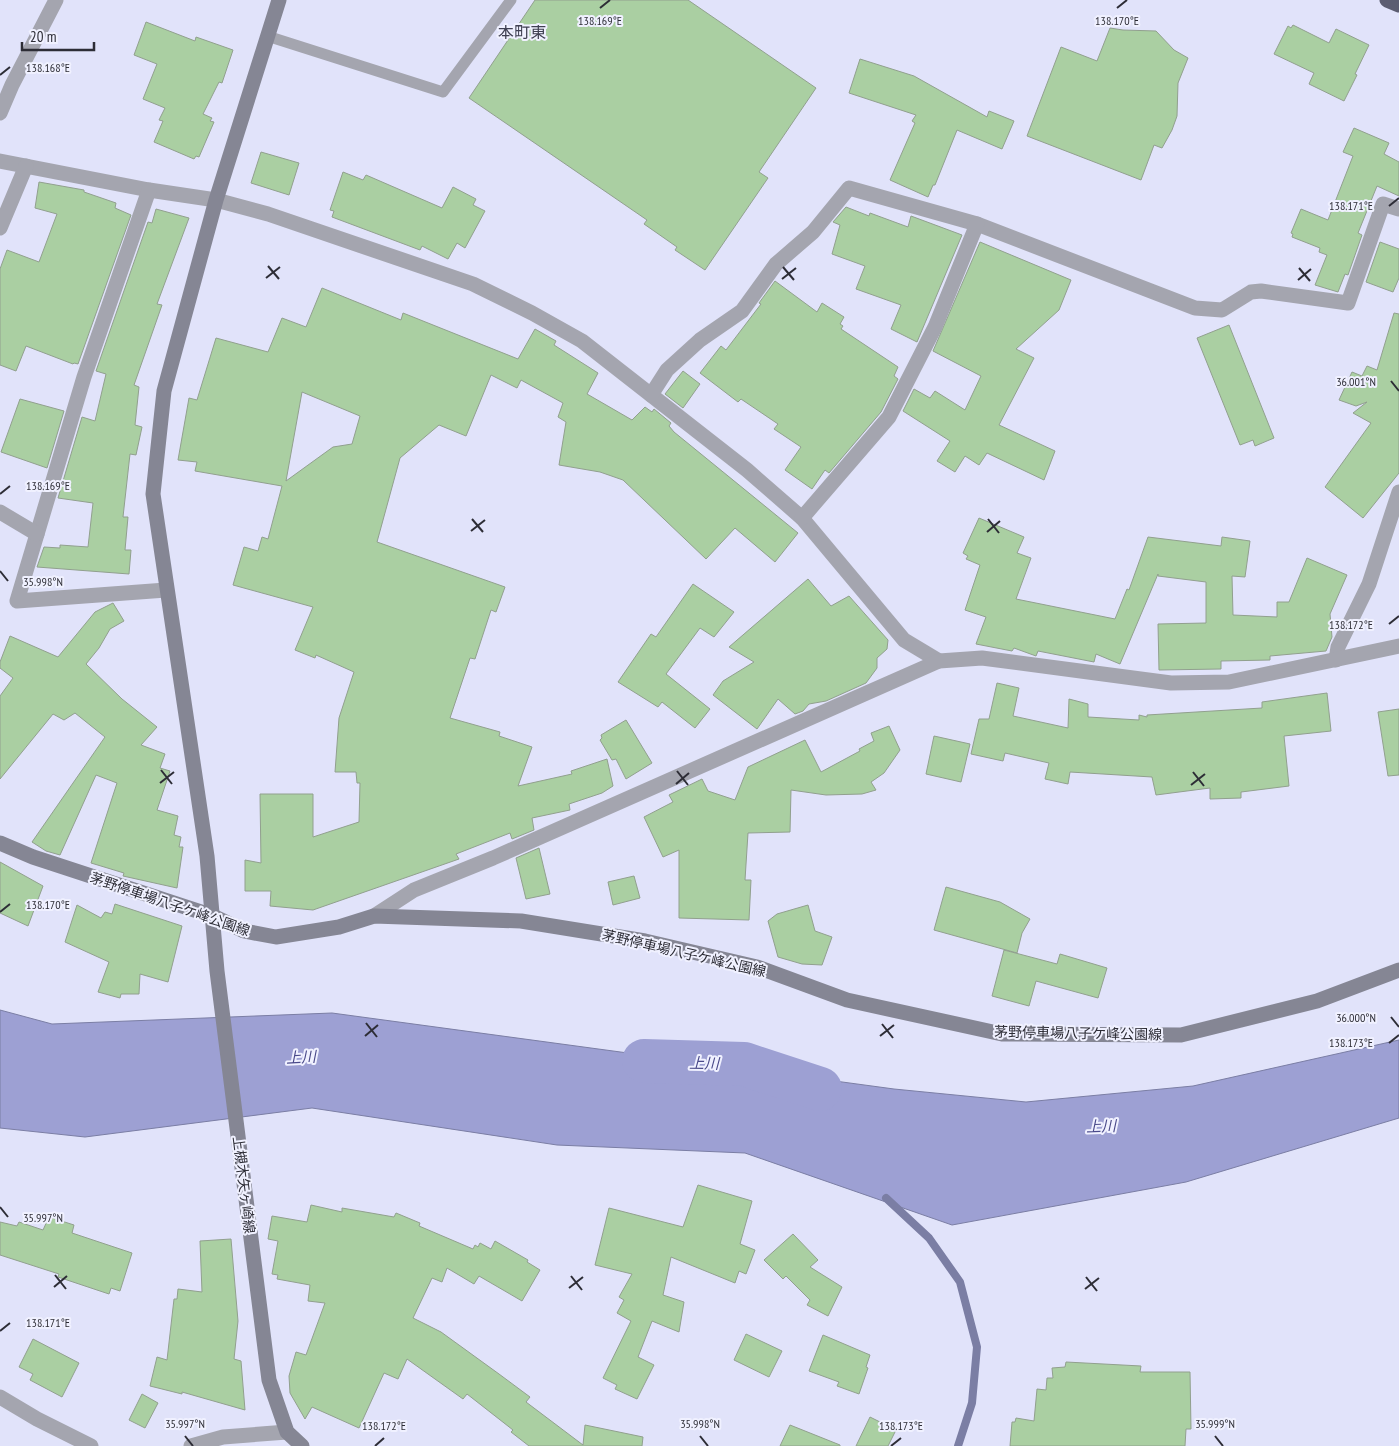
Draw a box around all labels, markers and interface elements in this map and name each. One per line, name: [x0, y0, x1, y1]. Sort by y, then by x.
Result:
text: 138.169°E: [578, 13, 622, 28]
text: 138.170°E: [1095, 13, 1139, 28]
scale bar: [22, 20, 95, 52]
district label: 本町東: [498, 22, 546, 42]
text: 20 m: [30, 27, 56, 46]
text: 138.168°E: [26, 60, 70, 75]
text: 138.171°E: [1329, 198, 1373, 213]
text: 36.001°N: [1336, 374, 1376, 389]
text: 138.169°E: [26, 478, 70, 493]
text: 35.998°N: [23, 574, 63, 589]
text: 138.172°E: [1329, 617, 1373, 632]
street label: 茅野停車場八子ケ峰公園線: [88, 868, 252, 940]
text: 138.170°E: [26, 897, 70, 912]
street label: 茅野停車場八子ケ峰公園線: [600, 925, 768, 981]
text: 36.000°N: [1336, 1010, 1376, 1025]
street label: 茅野停車場八子ケ峰公園線: [994, 1023, 1162, 1043]
text: 138.173°E: [1329, 1035, 1373, 1050]
water label: 上川: [286, 1047, 318, 1067]
water label: 上川: [689, 1053, 721, 1073]
water label: 上川: [1086, 1116, 1118, 1136]
street label: 上槻木矢ヶ崎線: [229, 1135, 259, 1235]
text: 35.997°N: [23, 1210, 63, 1225]
text: 138.171°E: [26, 1315, 70, 1330]
text: 35.997°N: [165, 1416, 205, 1431]
text: 35.998°N: [680, 1416, 720, 1431]
text: 35.999°N: [1195, 1416, 1235, 1431]
text: 138.172°E: [362, 1418, 406, 1433]
text: 138.173°E: [879, 1418, 923, 1433]

